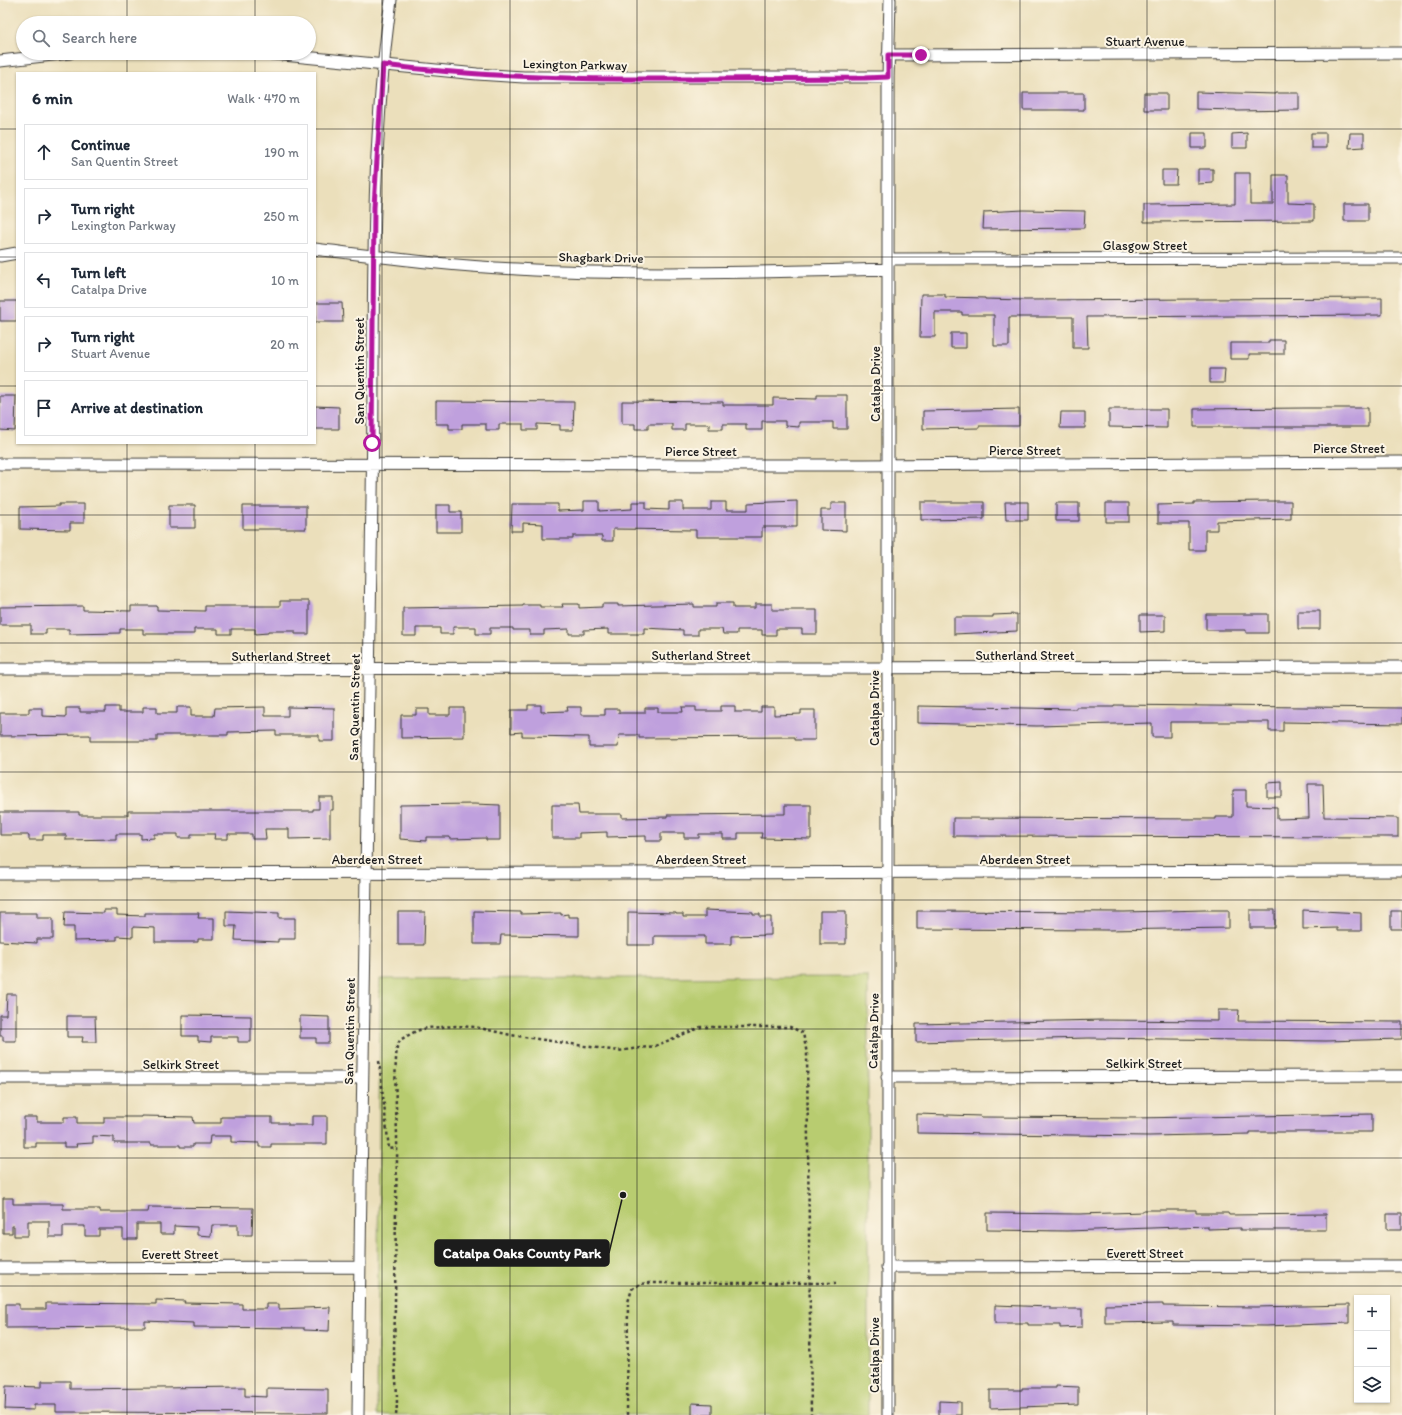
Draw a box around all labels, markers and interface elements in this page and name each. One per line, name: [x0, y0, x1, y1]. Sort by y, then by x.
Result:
search box: [16, 16, 316, 60]
icon: search: [30, 27, 52, 49]
text: Search here: [62, 29, 137, 47]
street label: Stuart Avenue: [1105, 34, 1185, 49]
route end: [912, 46, 930, 64]
street label: Lexington Parkway: [523, 56, 627, 73]
text: 6 min: [32, 88, 73, 108]
text: Walk · 470 m: [227, 91, 300, 106]
text: Continue: [71, 136, 130, 154]
icon: ahead: [33, 141, 55, 163]
text: 190 m: [264, 145, 299, 160]
text: San Quentin Street: [71, 154, 178, 169]
text: Turn right: [71, 200, 135, 218]
icon: right: [33, 205, 55, 227]
text: 250 m: [263, 209, 299, 224]
text: Lexington Parkway: [71, 218, 176, 233]
street label: Glasgow Street: [1103, 238, 1188, 253]
street label: Shagbark Drive: [558, 249, 644, 266]
text: Turn left: [71, 264, 126, 282]
icon: left: [33, 269, 55, 291]
text: 10 m: [271, 273, 299, 288]
text: Catalpa Drive: [71, 282, 147, 297]
street label: San Quentin Street: [352, 317, 367, 425]
text: Turn right: [71, 328, 135, 346]
icon: right: [33, 333, 55, 355]
text: 20 m: [270, 337, 299, 352]
text: Stuart Avenue: [71, 346, 150, 361]
street label: Catalpa Drive: [868, 346, 883, 422]
icon: arrive: [33, 397, 55, 419]
text: Arrive at destination: [71, 399, 203, 417]
route start: [363, 434, 381, 452]
street label: Pierce Street: [1313, 441, 1385, 456]
street label: Pierce Street: [989, 443, 1061, 458]
street label: Pierce Street: [665, 444, 737, 459]
street label: Sutherland Street: [651, 648, 751, 663]
street label: Sutherland Street: [975, 648, 1075, 663]
street label: Sutherland Street: [231, 649, 331, 664]
street label: San Quentin Street: [346, 653, 363, 761]
street label: Catalpa Drive: [867, 670, 882, 746]
street label: Aberdeen Street: [332, 852, 422, 867]
street label: Aberdeen Street: [656, 852, 746, 867]
street label: Aberdeen Street: [980, 852, 1070, 867]
street label: San Quentin Street: [341, 977, 358, 1085]
street label: Catalpa Drive: [865, 993, 882, 1069]
street label: Selkirk Street: [1106, 1056, 1182, 1071]
street label: Selkirk Street: [143, 1057, 219, 1072]
callout: Catalpa Oaks County Park: [435, 1240, 609, 1266]
text: Catalpa Oaks County Park: [443, 1245, 602, 1262]
street label: Everett Street: [1106, 1246, 1184, 1261]
street label: Everett Street: [141, 1247, 219, 1262]
map controls: [1354, 1295, 1390, 1403]
button: +: [1354, 1295, 1390, 1331]
street label: Catalpa Drive: [867, 1317, 882, 1393]
button: −: [1354, 1331, 1390, 1367]
button: layers: [1354, 1367, 1390, 1403]

